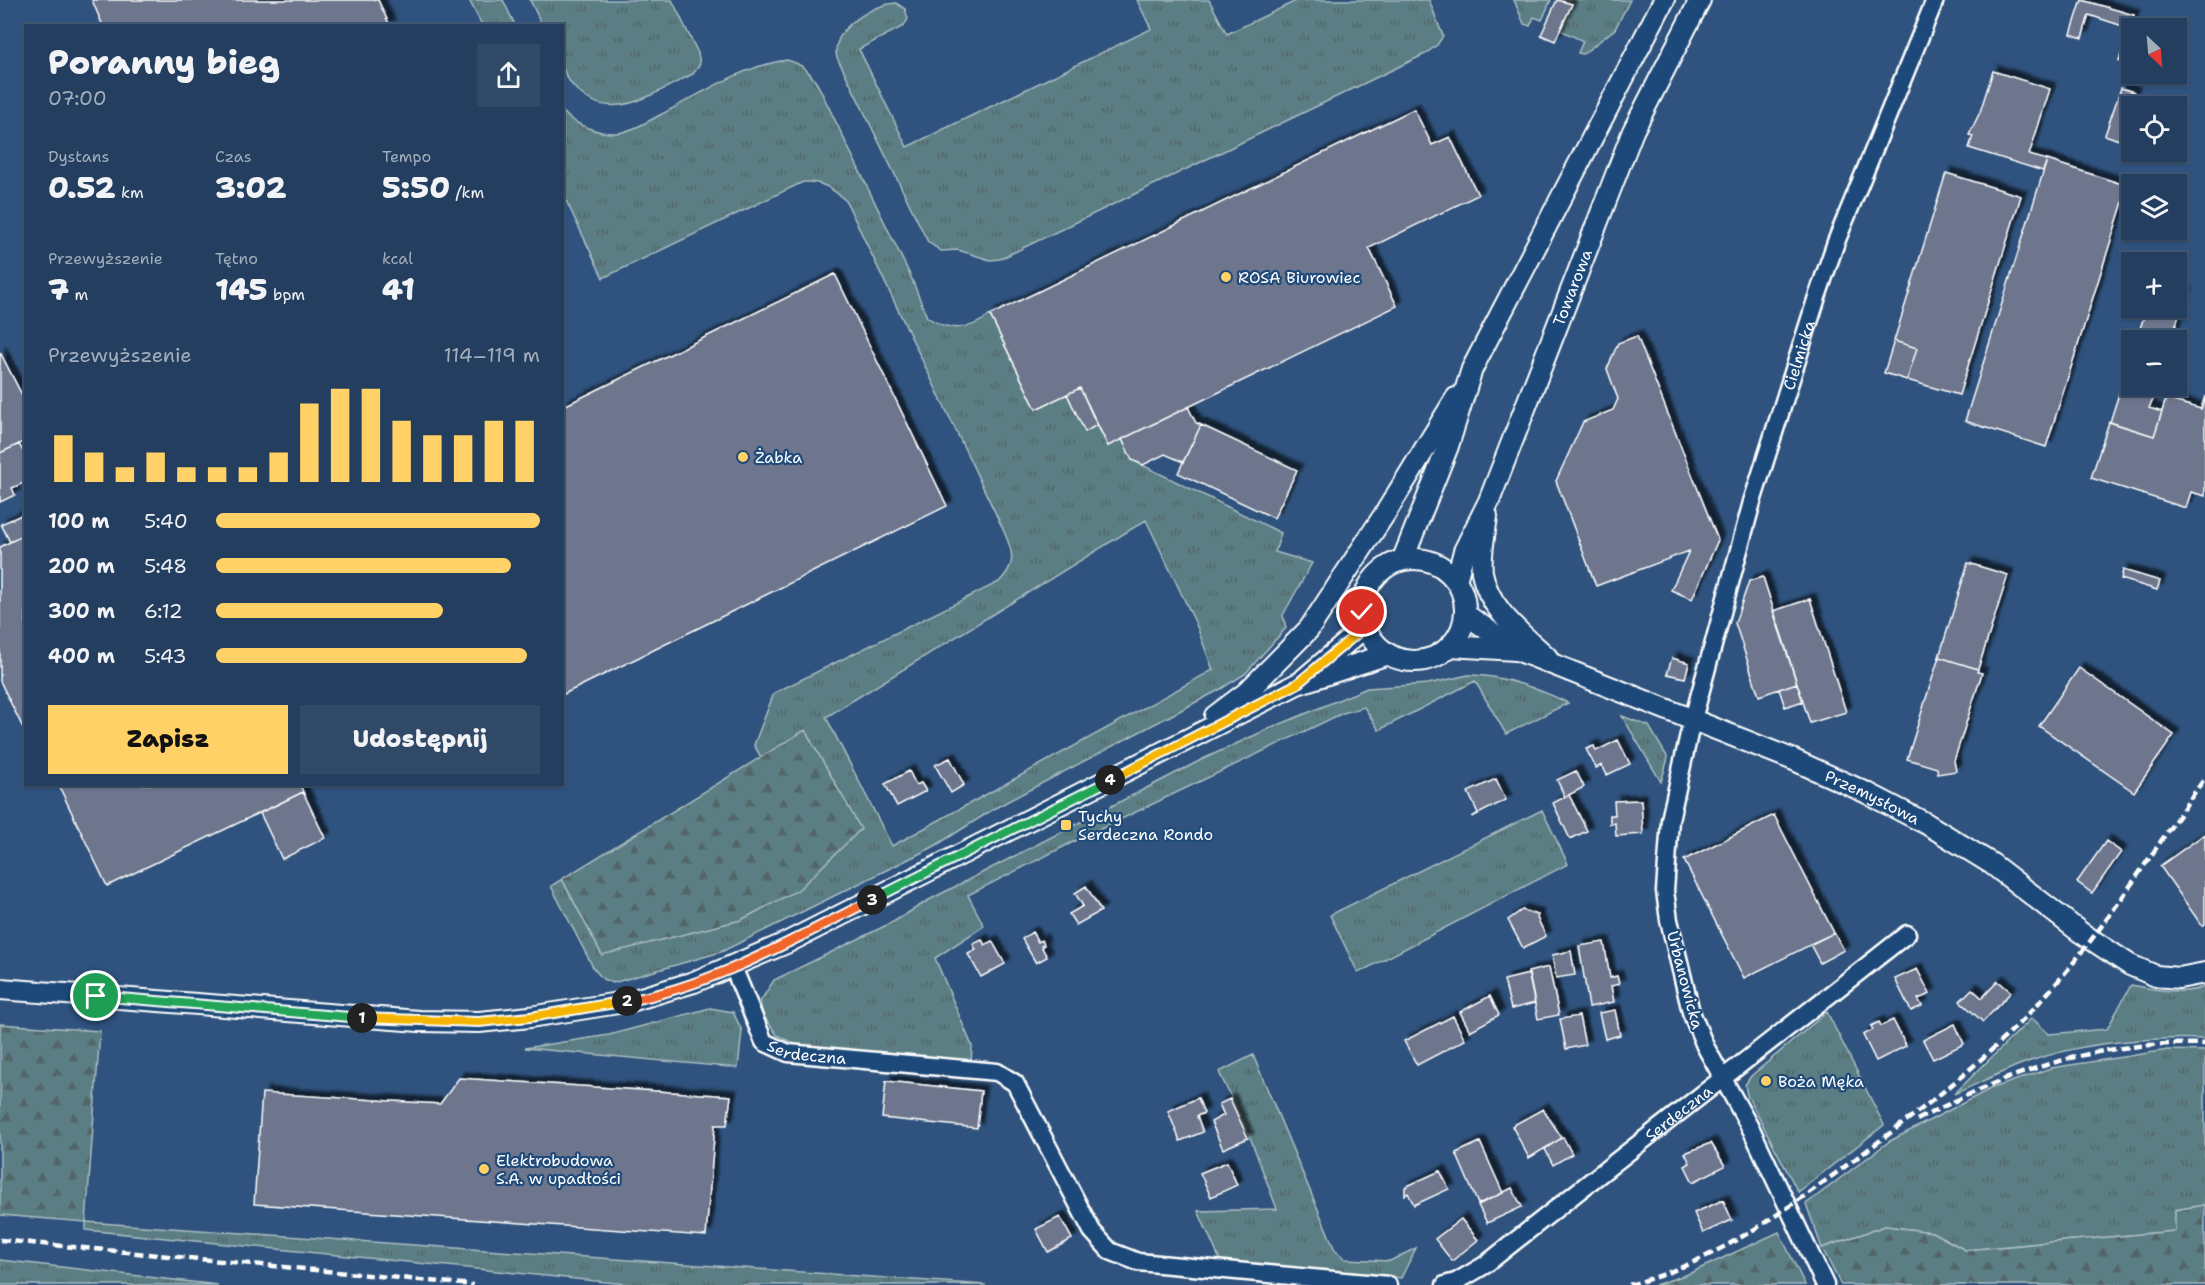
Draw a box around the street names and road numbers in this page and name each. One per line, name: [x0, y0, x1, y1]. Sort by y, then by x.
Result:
street label: Towarowa: [1548, 246, 1597, 329]
street label: Cielmicka: [1778, 317, 1820, 393]
street label: Przemysłowa: [1822, 765, 1924, 829]
street label: Urbanowicka: [1662, 929, 1708, 1031]
street label: Serdeczna: [764, 1034, 847, 1069]
street label: Serdeczna: [1640, 1080, 1716, 1146]

